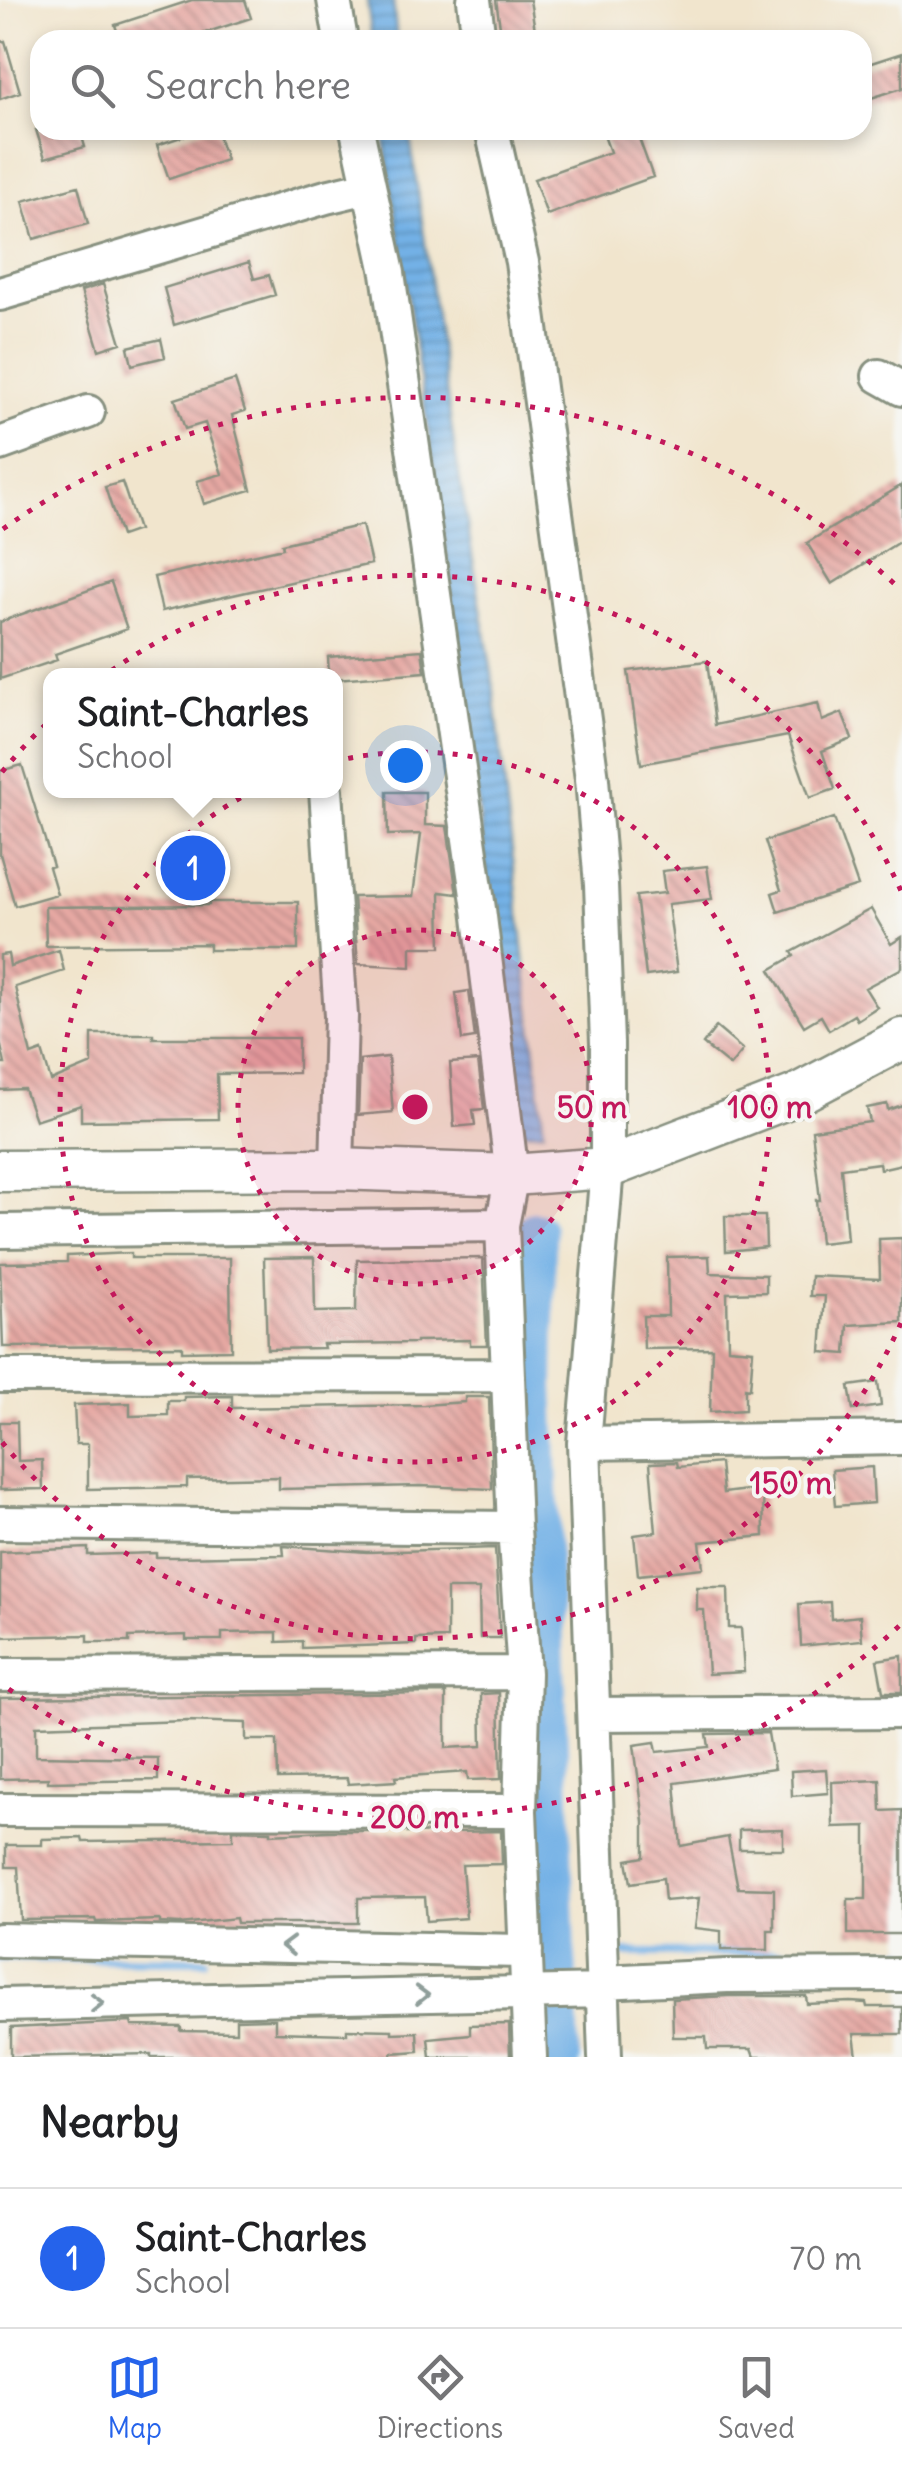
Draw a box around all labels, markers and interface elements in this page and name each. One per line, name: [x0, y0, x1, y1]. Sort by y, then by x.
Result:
search box: [30, 30, 872, 140]
icon: search: [65, 58, 120, 113]
text: Search here: [145, 62, 351, 109]
popup: [43, 668, 343, 798]
text: Saint-Charles: [77, 689, 309, 736]
text: School: [77, 736, 173, 777]
your location: [380, 740, 431, 791]
pin: 1: [160, 830, 226, 906]
text: 50 m: [557, 1088, 627, 1126]
text: 100 m: [728, 1088, 812, 1126]
centre of rings: [397, 1089, 433, 1125]
text: 150 m: [750, 1464, 832, 1502]
text: 200 m: [370, 1798, 460, 1836]
one-way arrow: [280, 1935, 296, 1956]
one-way arrow: [415, 1984, 431, 2005]
one-way arrow: [90, 1992, 106, 2013]
text: Nearby: [40, 2096, 179, 2148]
text: Saint-Charles: [135, 2214, 367, 2261]
text: 1: [66, 2238, 79, 2279]
text: 70 m: [790, 2238, 862, 2279]
text: School: [135, 2261, 231, 2302]
tab: Map: [107, 2350, 162, 2446]
tab: Directions: [377, 2350, 503, 2446]
tab: Saved: [718, 2350, 795, 2446]

